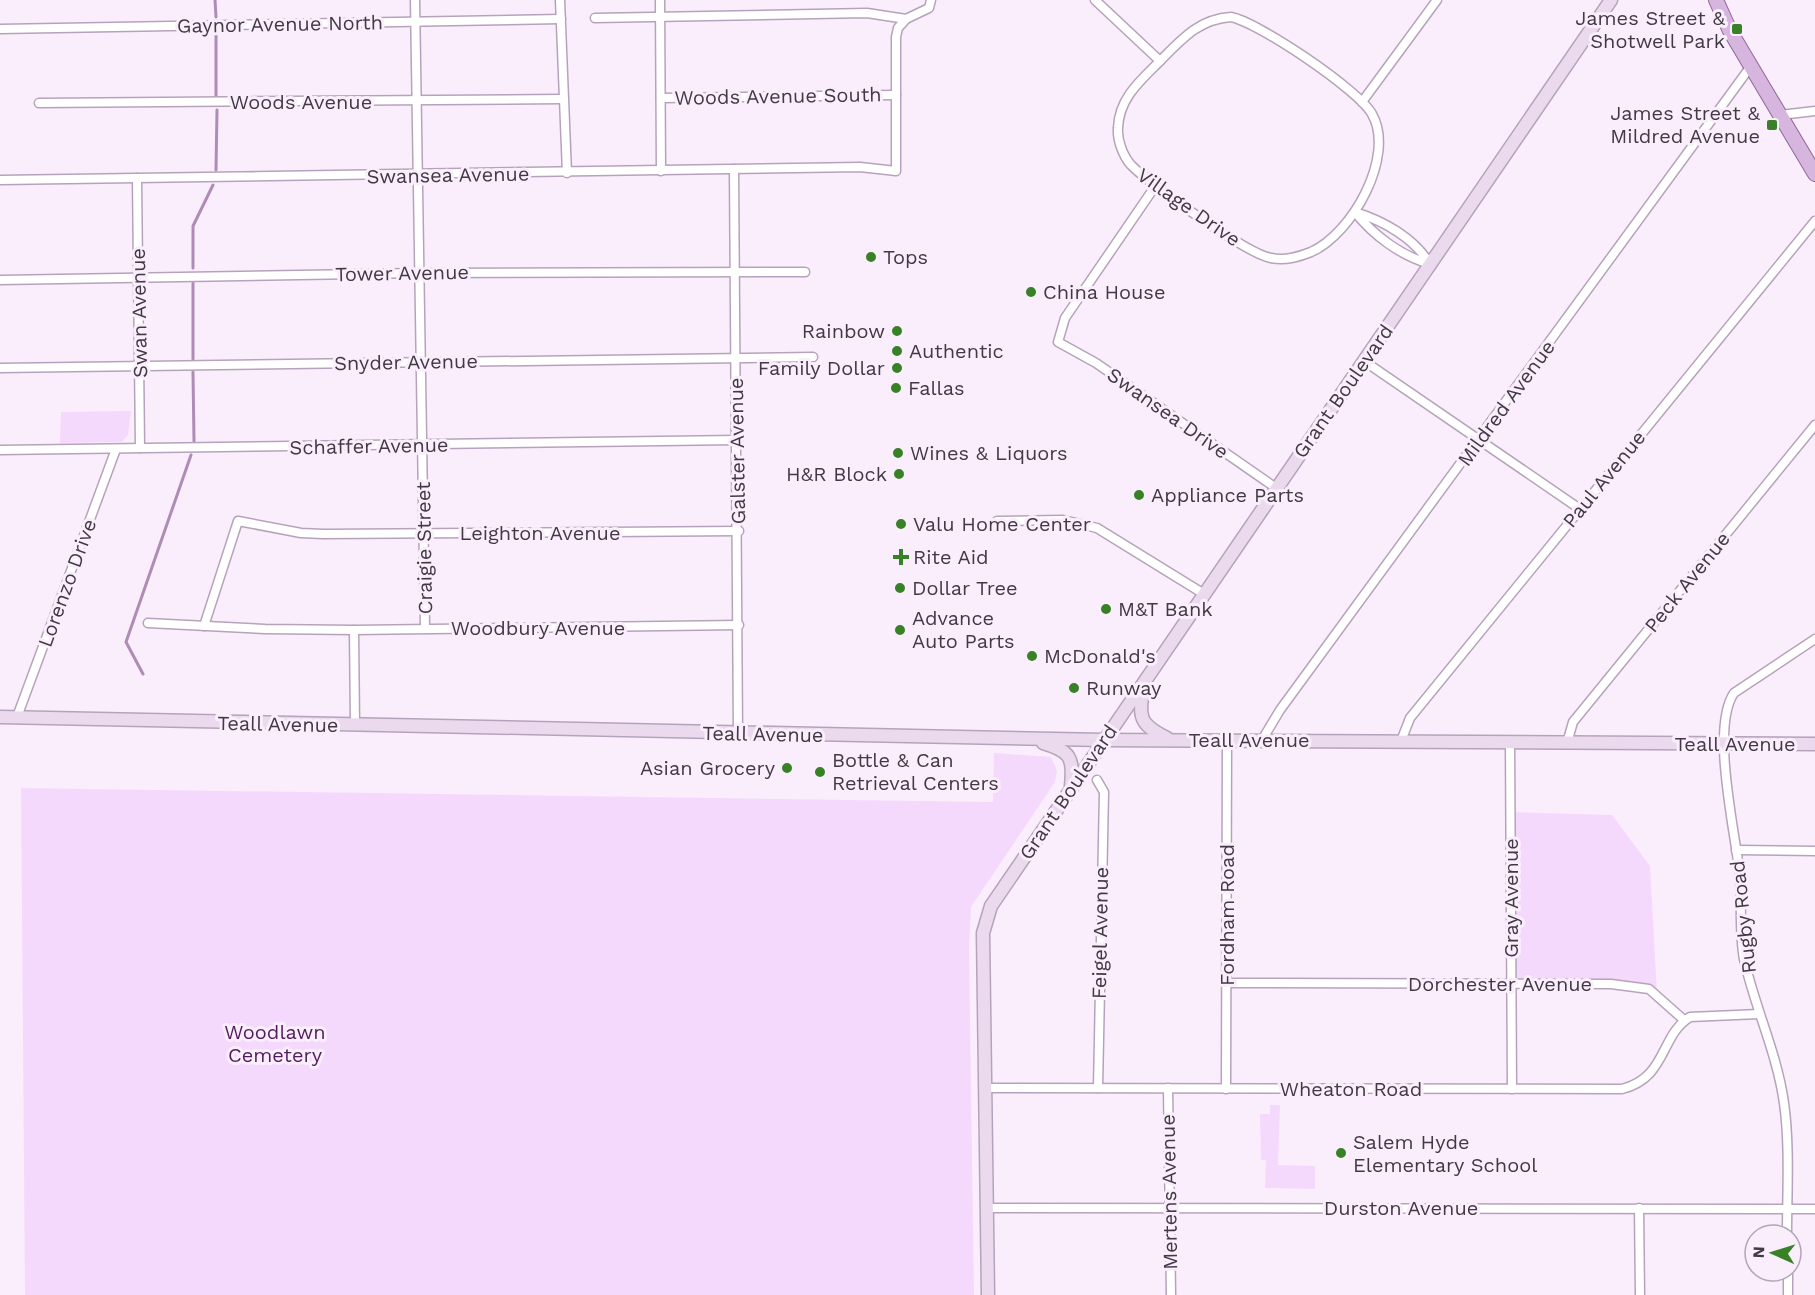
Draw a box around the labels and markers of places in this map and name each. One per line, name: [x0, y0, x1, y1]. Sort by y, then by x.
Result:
place label: James Street & Shotwell Park: [1575, 6, 1726, 53]
marker: James Street & Shotwell Park: [1730, 22, 1744, 36]
place label: James Street & Mildred Avenue: [1610, 101, 1761, 148]
marker: James Street & Mildred Avenue: [1765, 118, 1779, 132]
place label: Tops: [883, 245, 928, 269]
marker: Tops: [864, 250, 878, 264]
place label: China House: [1043, 280, 1165, 304]
marker: China House: [1024, 285, 1038, 299]
place label: Rainbow: [802, 319, 885, 343]
marker: Rainbow: [890, 324, 904, 338]
place label: Authentic: [909, 339, 1004, 363]
marker: Authentic: [890, 344, 904, 358]
place label: Family Dollar: [758, 356, 885, 380]
marker: Family Dollar: [890, 361, 904, 375]
place label: Fallas: [908, 376, 965, 400]
marker: Fallas: [889, 381, 903, 395]
place label: Wines & Liquors: [910, 441, 1068, 465]
marker: Wines & Liquors: [891, 446, 905, 460]
place label: H&R Block: [786, 462, 887, 486]
marker: H&R Block: [892, 467, 906, 481]
place label: Appliance Parts: [1151, 483, 1304, 507]
marker: Appliance Parts: [1132, 488, 1146, 502]
place label: Valu Home Center: [913, 512, 1091, 536]
marker: Valu Home Center: [894, 517, 908, 531]
place label: Rite Aid: [913, 545, 989, 569]
marker: Rite Aid: [894, 550, 908, 564]
place label: Dollar Tree: [912, 576, 1018, 600]
marker: Dollar Tree: [893, 581, 907, 595]
place label: M&T Bank: [1118, 597, 1213, 621]
marker: M&T Bank: [1099, 602, 1113, 616]
place label: Advance Auto Parts: [912, 606, 1015, 653]
marker: Advance Auto Parts: [893, 623, 907, 637]
place label: McDonald's: [1044, 644, 1156, 668]
marker: McDonald's: [1025, 649, 1039, 663]
place label: Runway: [1086, 676, 1162, 700]
marker: Runway: [1067, 681, 1081, 695]
place label: Bottle & Can Retrieval Centers: [832, 748, 999, 795]
place label: Asian Grocery: [640, 756, 776, 780]
marker: Asian Grocery: [780, 761, 794, 775]
marker: Bottle & Can Retrieval Centers: [813, 765, 827, 779]
place label: Salem Hyde Elementary School: [1353, 1130, 1537, 1177]
marker: Salem Hyde Elementary School: [1334, 1146, 1348, 1160]

